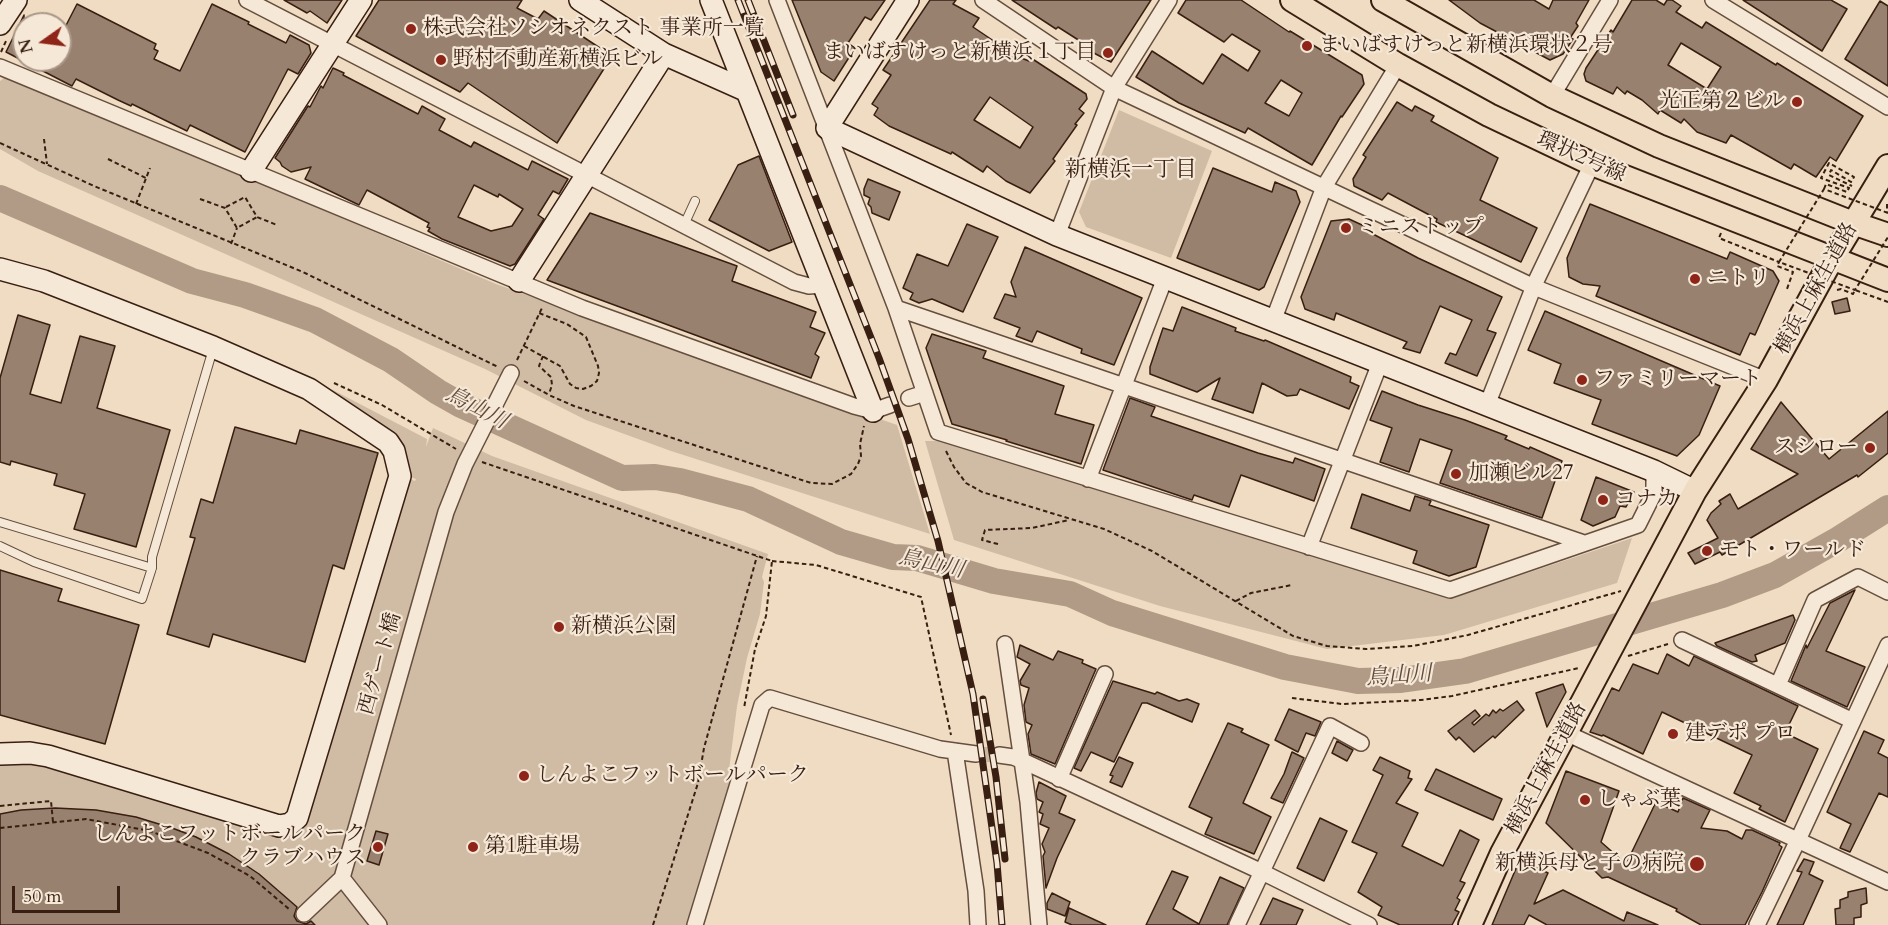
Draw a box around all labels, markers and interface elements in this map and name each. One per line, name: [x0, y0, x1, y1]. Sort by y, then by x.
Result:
north arrow: [12, 12, 72, 72]
place label: 株式会社ソシオネクスト 事業所一覧: [423, 16, 765, 42]
marker: 株式会社ソシオネクスト 事業所一覧: [404, 22, 418, 36]
place label: まいばすけっと新横浜環状２号: [1319, 33, 1613, 59]
text: N: [14, 36, 39, 55]
marker: まいばすけっと新横浜環状２号: [1300, 39, 1314, 53]
place label: まいばすけっと新横浜１丁目: [823, 40, 1096, 66]
marker: まいばすけっと新横浜１丁目: [1101, 46, 1115, 60]
place label: 野村不動産新横浜ビル: [453, 47, 663, 73]
marker: 野村不動産新横浜ビル: [434, 53, 448, 67]
place label: 光正第２ビル: [1659, 89, 1785, 115]
marker: 光正第２ビル: [1790, 95, 1804, 109]
street label: 環状2号線: [1533, 127, 1629, 189]
district label: 新横浜一丁目: [1065, 158, 1197, 184]
place label: ミニストップ: [1358, 215, 1484, 241]
street label: 横浜上麻生道路: [1770, 219, 1864, 359]
marker: ミニストップ: [1339, 221, 1353, 235]
place label: ニトリ: [1707, 266, 1770, 292]
marker: ニトリ: [1688, 272, 1702, 286]
place label: ファミリーマート: [1594, 367, 1762, 393]
marker: ファミリーマート: [1575, 373, 1589, 387]
water label: 鳥山川: [441, 382, 511, 436]
place label: スシロー: [1774, 435, 1858, 461]
marker: スシロー: [1863, 441, 1877, 455]
place label: 加瀬ビル27: [1468, 461, 1574, 487]
marker: 加瀬ビル27: [1449, 467, 1463, 481]
place label: コナカ: [1615, 487, 1678, 513]
marker: コナカ: [1596, 493, 1610, 507]
place label: モト・ワールド: [1719, 538, 1866, 564]
marker: モト・ワールド: [1700, 544, 1714, 558]
water label: 鳥山川: [896, 545, 966, 585]
street label: 西ゲート橋: [354, 610, 408, 718]
place label: 新横浜公園: [571, 614, 676, 640]
marker: 新横浜公園: [552, 620, 566, 634]
water label: 鳥山川: [1365, 662, 1433, 692]
street label: 横浜上麻生道路: [1501, 698, 1593, 840]
place label: 建デポ プロ: [1685, 721, 1796, 747]
marker: 建デポ プロ: [1666, 727, 1680, 741]
place label: しんよこフットボールパーク: [536, 763, 809, 789]
marker: しんよこフットボールパーク: [517, 769, 531, 783]
place label: しゃぶ葉: [1597, 787, 1681, 813]
marker: しゃぶ葉: [1578, 793, 1592, 807]
place label: しんよこフットボールパーク クラブハウス: [93, 822, 366, 872]
place label: 第1駐車場: [485, 834, 580, 860]
marker: しんよこフットボールパーク クラブハウス: [371, 840, 385, 854]
marker: 第1駐車場: [466, 840, 480, 854]
place label: 新横浜母と子の病院: [1495, 851, 1684, 877]
marker: 新横浜母と子の病院: [1688, 855, 1706, 873]
scale bar: [15, 874, 123, 912]
text: 50 m: [23, 884, 62, 909]

